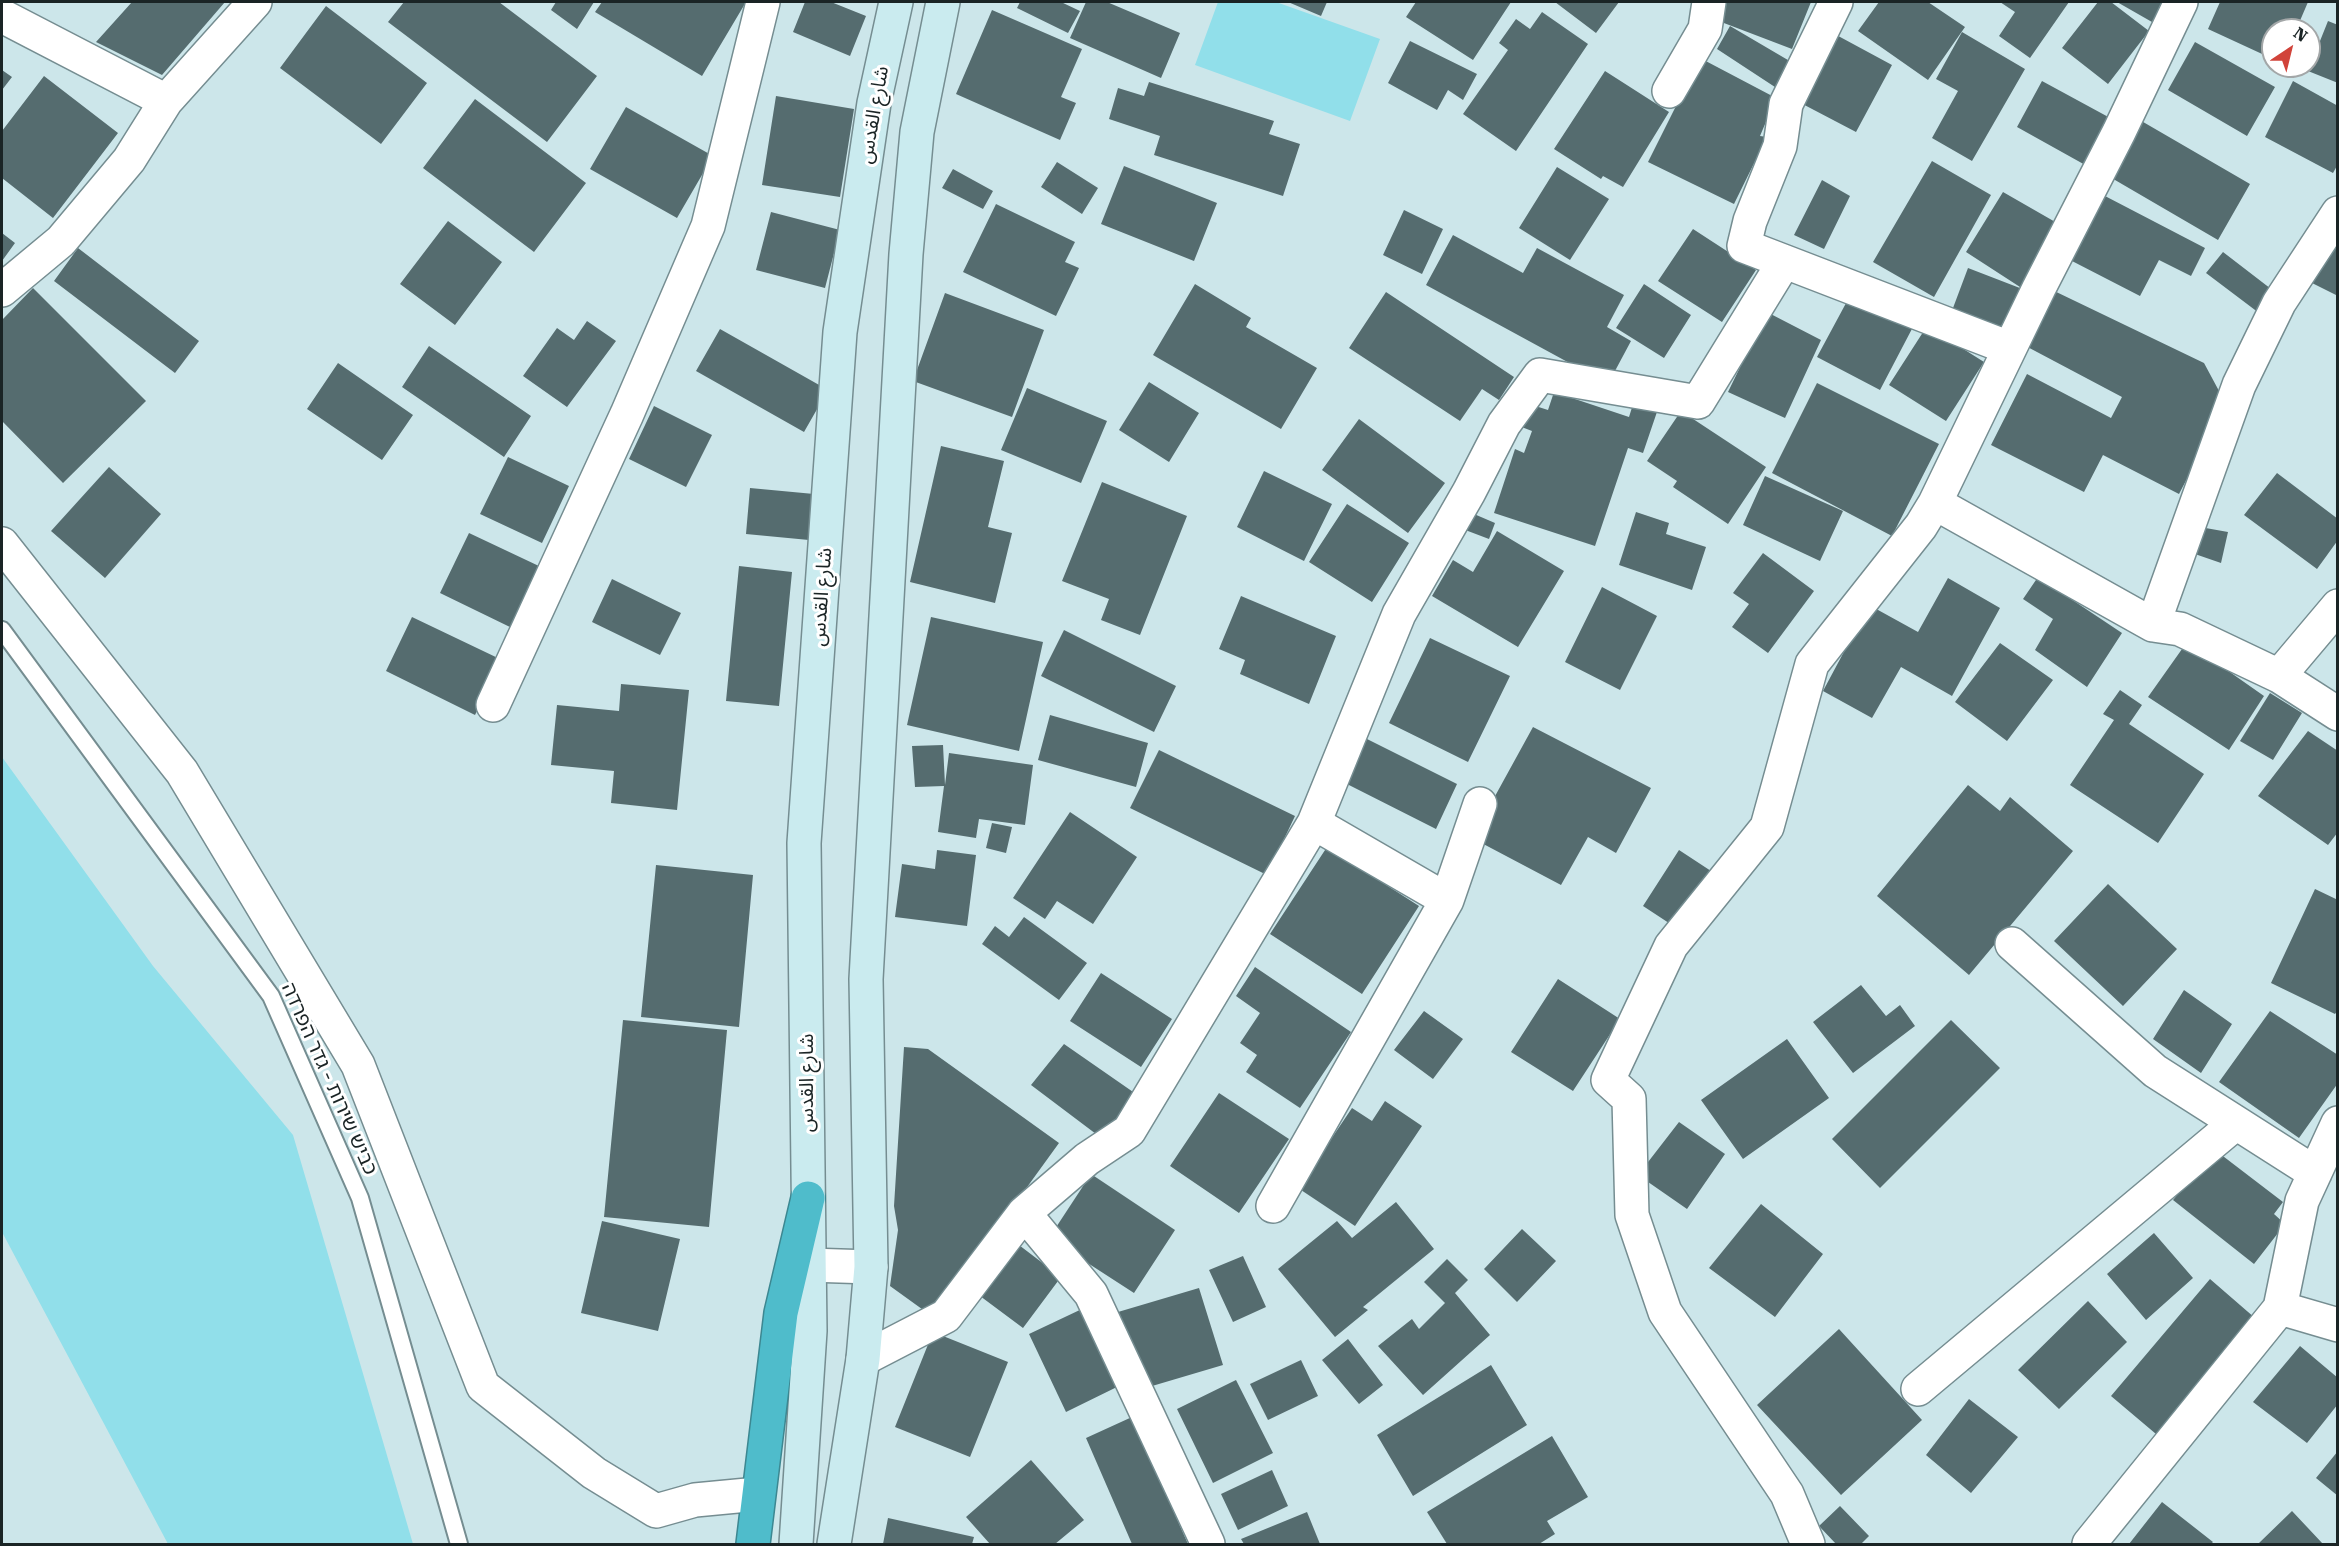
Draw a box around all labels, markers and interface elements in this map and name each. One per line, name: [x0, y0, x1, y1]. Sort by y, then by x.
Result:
north arrow: [2261, 18, 2321, 78]
text: N: [2290, 23, 2311, 46]
street label: شارع القدس: [854, 64, 894, 166]
street label: شارع القدس: [807, 547, 837, 647]
street label: כביש שירות - גדר הפרדה: [276, 979, 382, 1179]
street label: شارع القدس: [795, 1034, 819, 1132]

